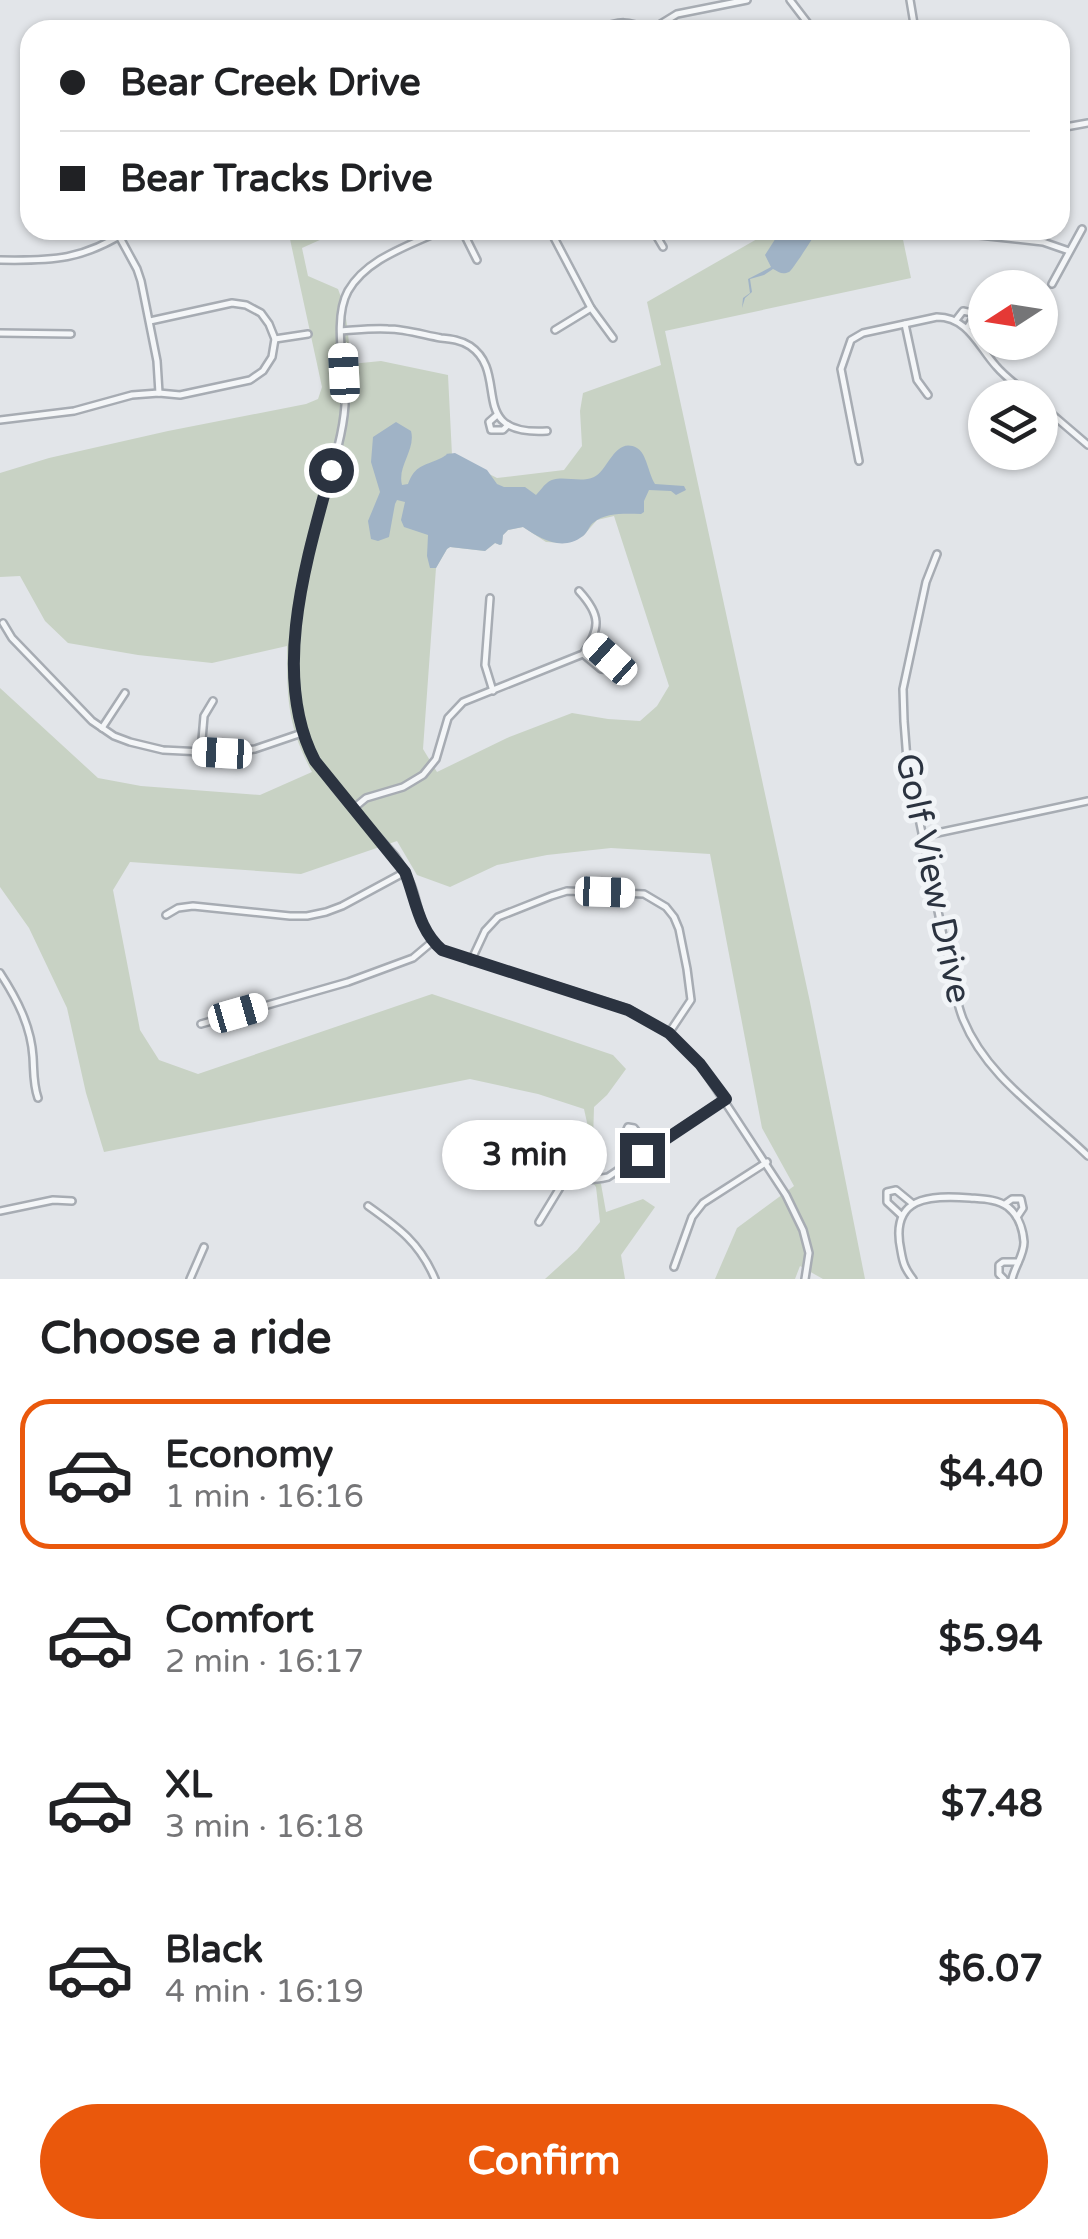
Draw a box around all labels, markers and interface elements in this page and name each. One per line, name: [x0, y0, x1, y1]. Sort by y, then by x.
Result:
text: Bear Creek Drive: [120, 60, 421, 106]
text: Bear Tracks Drive: [120, 156, 433, 202]
north arrow: [968, 270, 1058, 360]
map controls: [968, 270, 1058, 470]
car: [327, 342, 361, 404]
button: layers: [968, 380, 1058, 470]
route start: [309, 448, 354, 493]
car: [578, 628, 642, 690]
car: [191, 736, 253, 770]
street label: Golf View Drive: [886, 749, 980, 1007]
car: [574, 876, 636, 908]
car: [205, 990, 271, 1036]
callout: 3 min: [442, 1120, 607, 1190]
route end: [620, 1133, 665, 1178]
text: 3 min: [482, 1136, 567, 1174]
text: Choose a ride: [40, 1312, 331, 1366]
icon: car: [45, 1429, 135, 1519]
text: Economy: [165, 1432, 333, 1478]
text: $4.40: [939, 1451, 1043, 1497]
text: 1 min · 16:16: [165, 1478, 364, 1516]
icon: car: [45, 1594, 135, 1684]
text: Comfort: [165, 1597, 314, 1643]
text: $5.94: [938, 1616, 1043, 1662]
text: 2 min · 16:17: [165, 1643, 364, 1681]
icon: car: [45, 1759, 135, 1849]
text: XL: [165, 1762, 212, 1808]
text: $7.48: [941, 1781, 1043, 1827]
text: 3 min · 16:18: [165, 1808, 364, 1846]
icon: car: [45, 1924, 135, 2014]
text: Black: [165, 1927, 263, 1973]
text: $6.07: [938, 1946, 1043, 1992]
text: 4 min · 16:19: [165, 1973, 364, 2011]
button: Confirm: [40, 2104, 1048, 2219]

